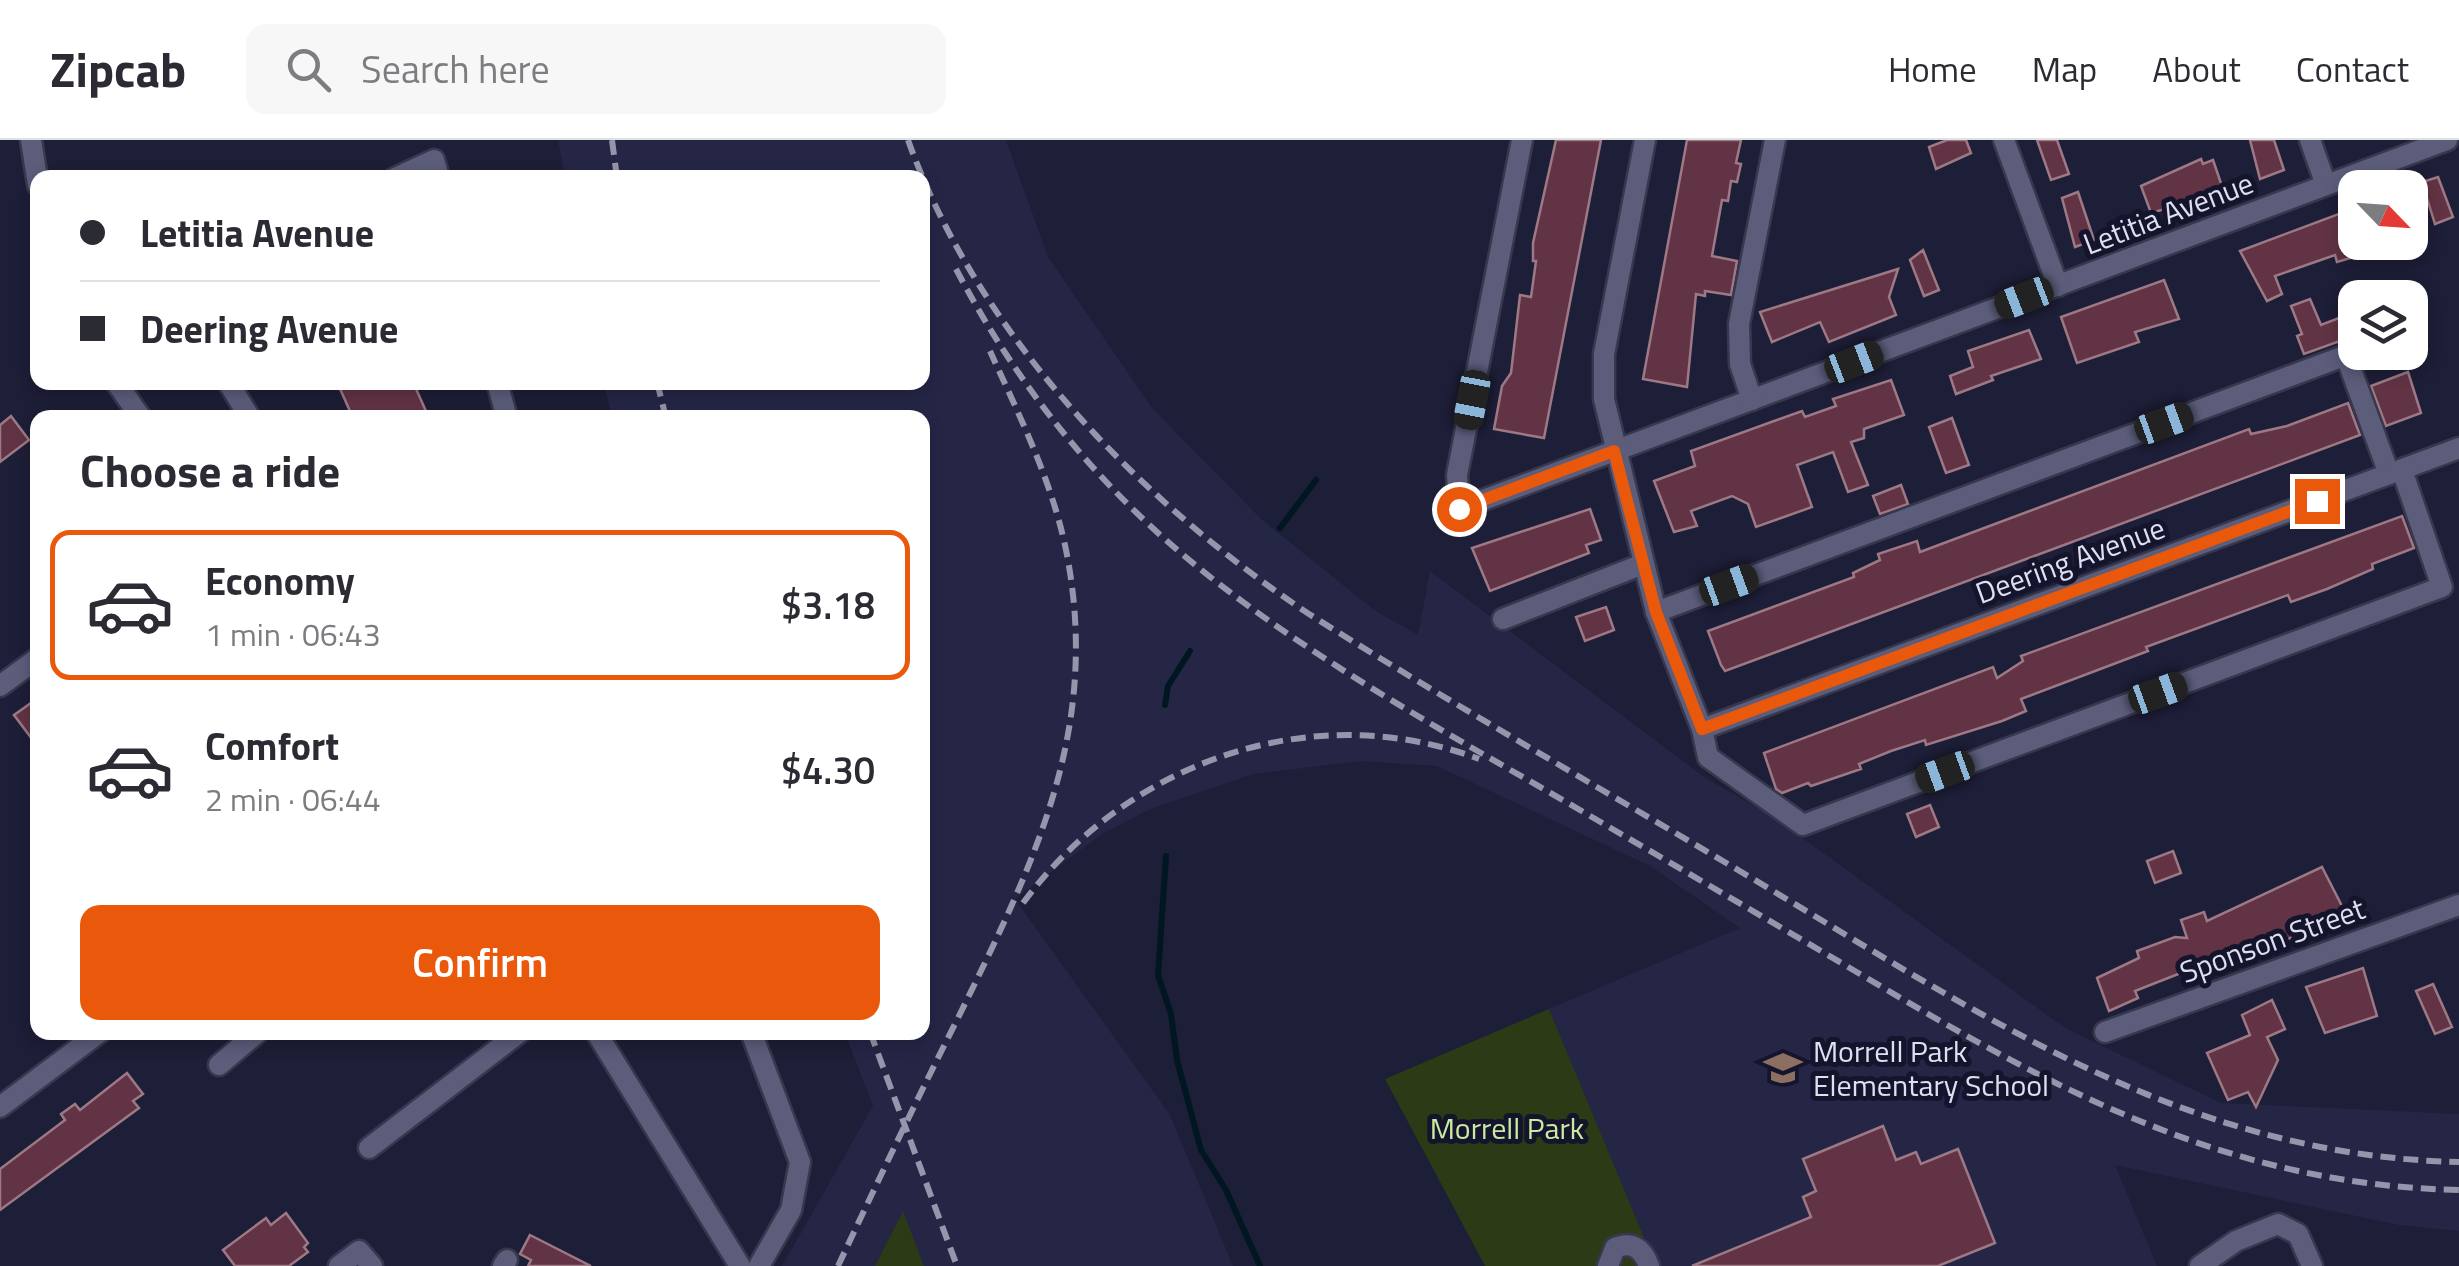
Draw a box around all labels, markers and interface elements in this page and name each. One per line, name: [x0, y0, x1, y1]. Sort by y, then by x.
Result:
search box: [246, 24, 946, 114]
text: Zipcab: [50, 33, 186, 106]
text: Search here: [361, 40, 550, 98]
icon: search: [281, 42, 336, 97]
text: Home: [1888, 42, 1977, 96]
text: Map: [2032, 42, 2097, 96]
text: About: [2152, 42, 2241, 96]
text: Contact: [2296, 42, 2409, 96]
street label: Letitia Avenue: [2076, 159, 2260, 267]
north arrow: [2338, 170, 2428, 260]
map controls: [2338, 170, 2428, 370]
text: Letitia Avenue: [140, 204, 374, 262]
car: [1991, 273, 2057, 323]
button: layers: [2338, 280, 2428, 370]
text: Deering Avenue: [140, 300, 398, 358]
car: [1821, 337, 1887, 387]
car: [1452, 368, 1492, 432]
car: [2131, 399, 2197, 447]
text: Choose a ride: [80, 436, 340, 504]
route end: [2295, 479, 2340, 524]
route start: [1437, 487, 1482, 532]
street label: Deering Avenue: [1969, 504, 2171, 616]
text: Economy: [205, 552, 355, 610]
icon: car: [85, 560, 175, 650]
car: [1696, 561, 1762, 609]
text: $3.18: [781, 576, 875, 634]
text: 1 min · 06:43: [205, 610, 381, 658]
car: [2125, 669, 2191, 717]
text: Comfort: [205, 717, 339, 775]
icon: car: [85, 725, 175, 815]
text: $4.30: [781, 741, 875, 799]
car: [1912, 748, 1978, 796]
text: 2 min · 06:44: [205, 775, 381, 823]
street label: Sponson Street: [2173, 885, 2371, 995]
button: Confirm: [80, 905, 880, 1020]
place label: Morrell Park Elementary School: [1813, 1028, 2049, 1108]
school or university icon: Morrell Park Elementary School: [1762, 1047, 1804, 1089]
park label: Morrell Park: [1430, 1105, 1584, 1151]

